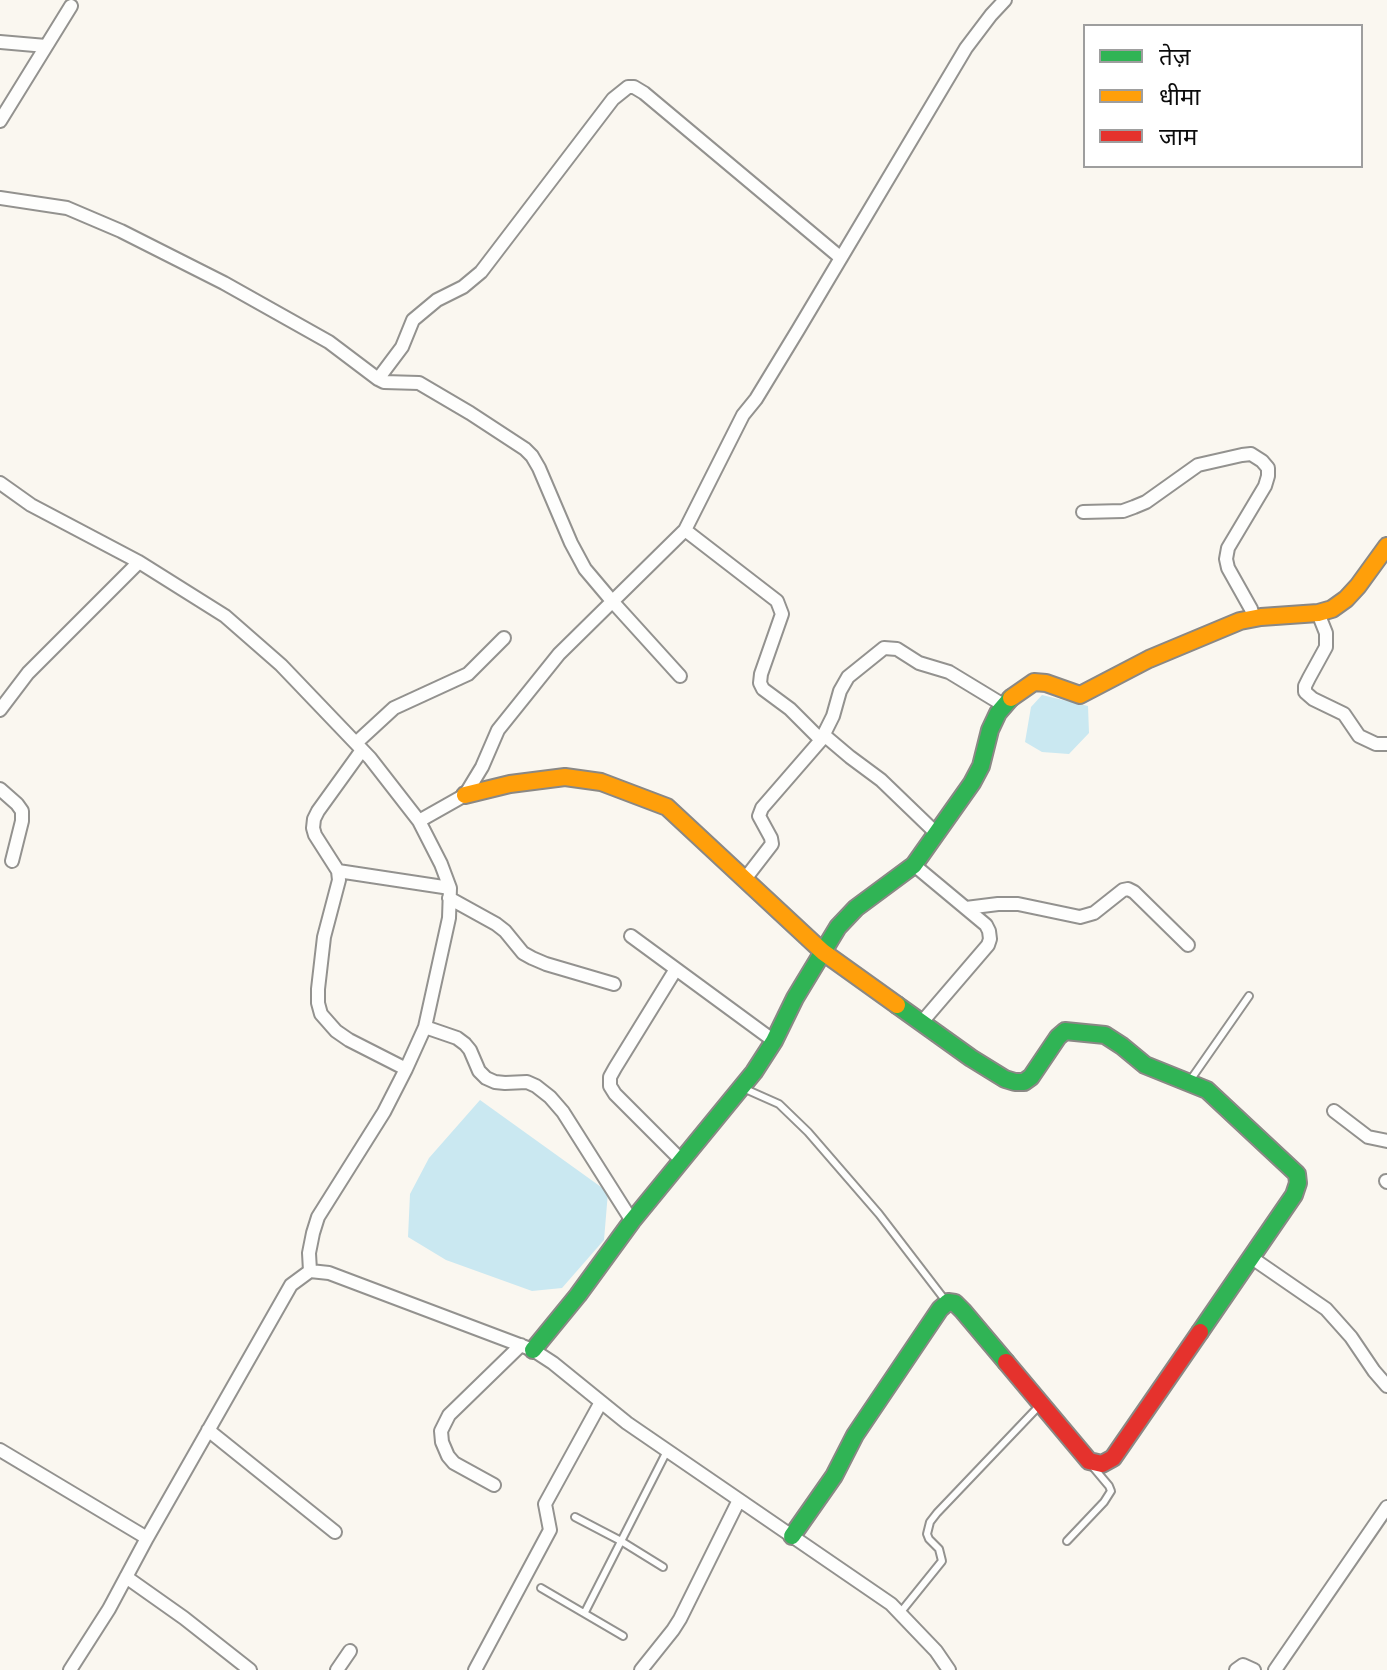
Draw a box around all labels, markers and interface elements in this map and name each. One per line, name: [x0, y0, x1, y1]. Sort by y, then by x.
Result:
legend: [1083, 24, 1363, 168]
text: तेज़: [1159, 37, 1191, 72]
text: धीमा: [1159, 77, 1201, 112]
text: जाम: [1159, 117, 1197, 152]

